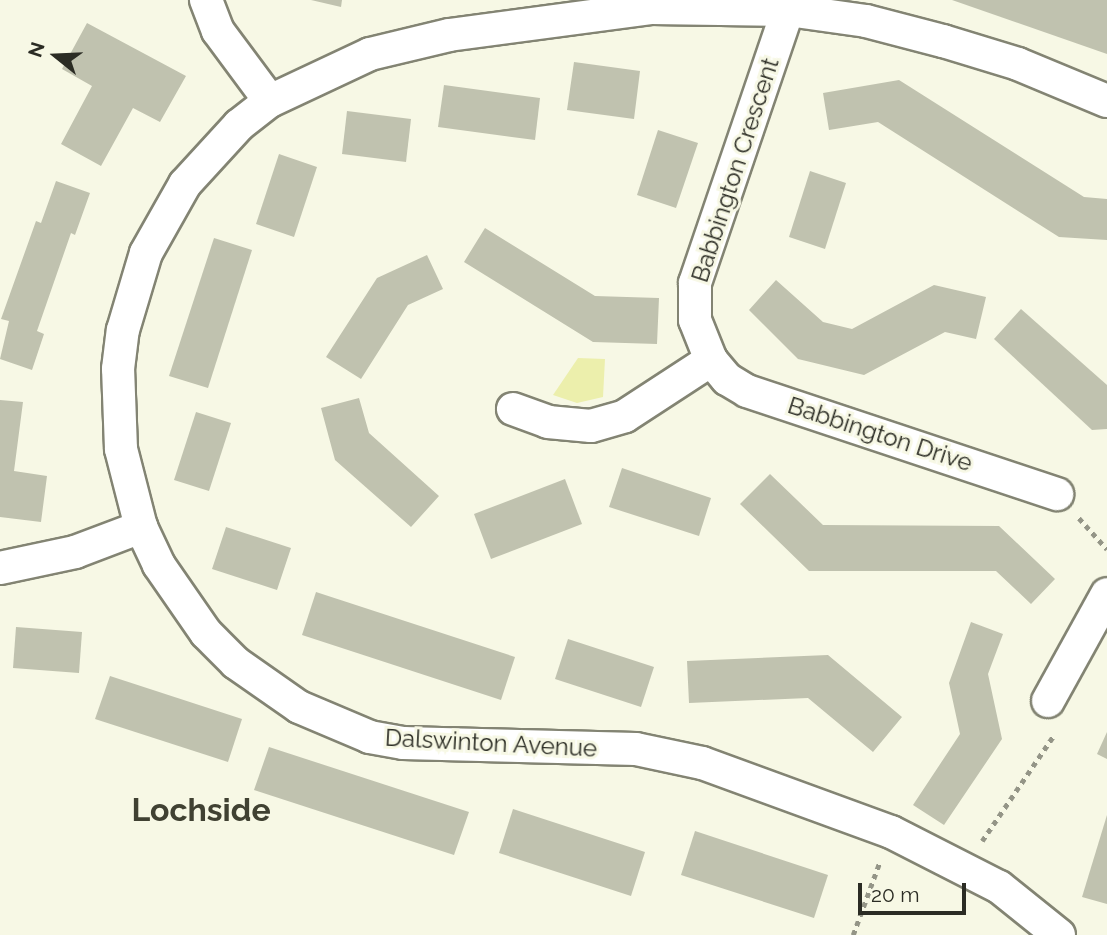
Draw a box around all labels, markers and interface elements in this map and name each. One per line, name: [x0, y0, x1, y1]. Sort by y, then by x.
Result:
north arrow: [21, 21, 91, 91]
text: N: [23, 39, 49, 60]
street label: Babbington Crescent: [685, 54, 785, 286]
street label: Babbington Drive: [784, 391, 976, 477]
street label: Dalswinton Avenue: [384, 723, 598, 763]
district label: Lochside: [131, 791, 271, 829]
scale bar: [862, 869, 970, 913]
text: 20 m: [871, 882, 919, 907]

